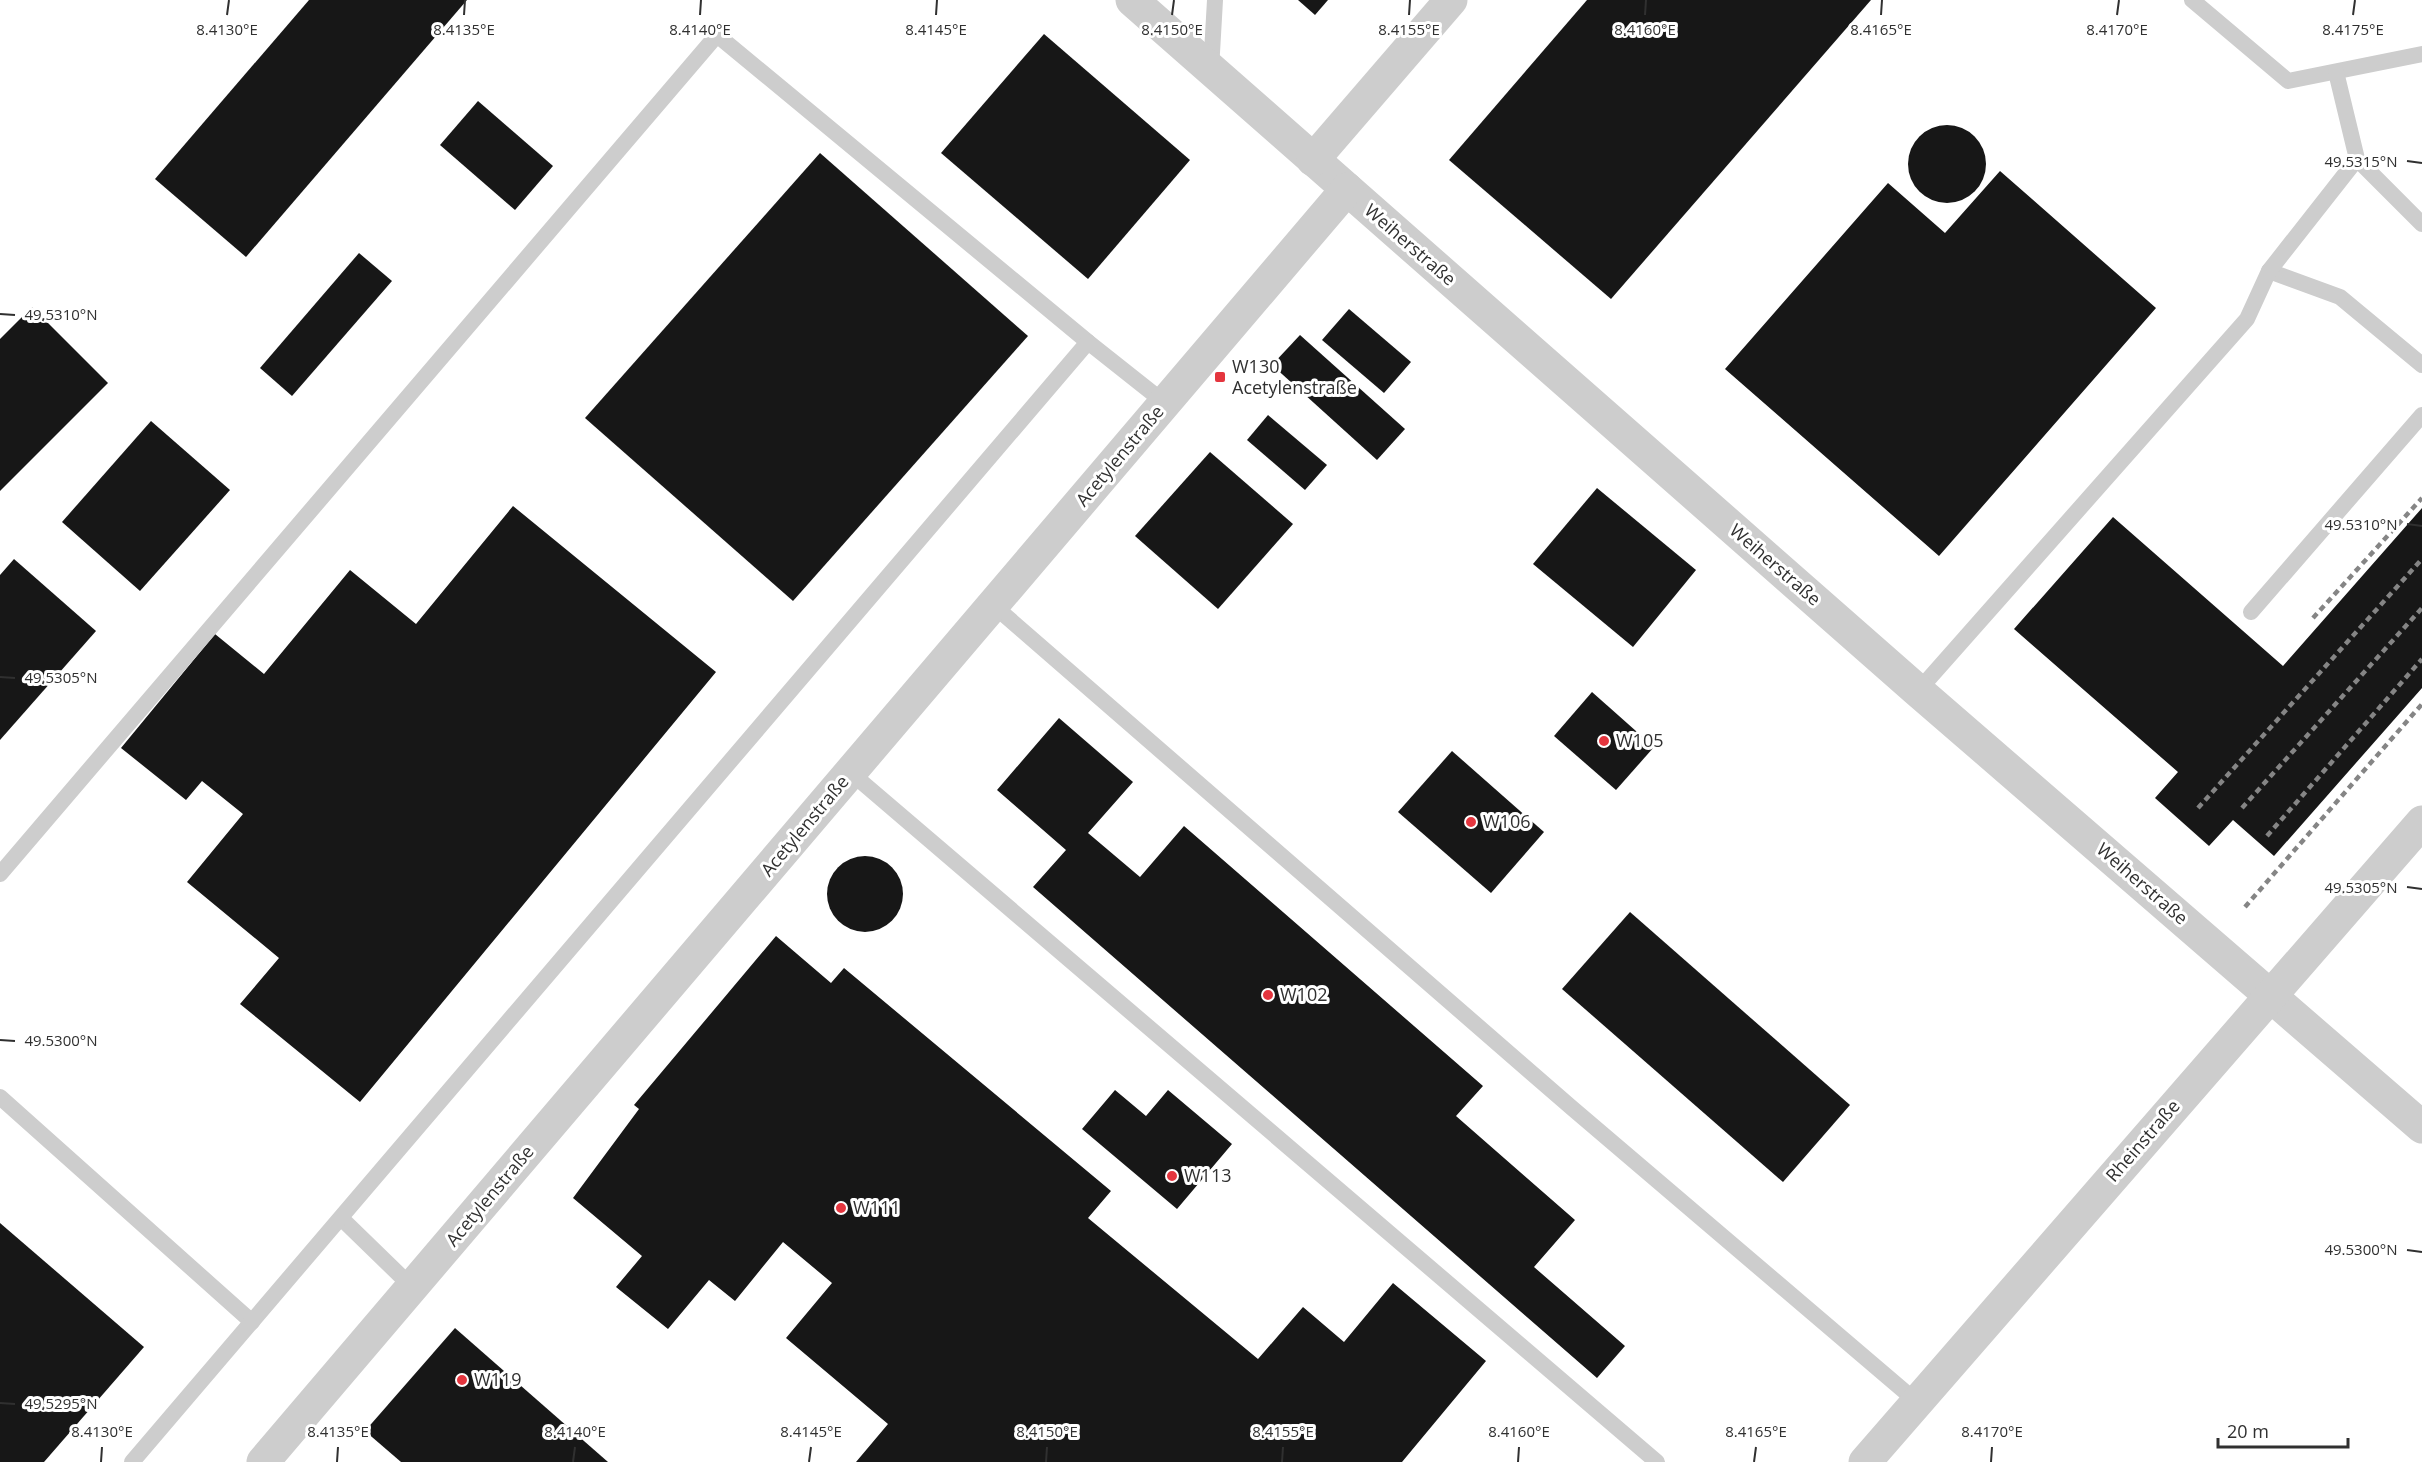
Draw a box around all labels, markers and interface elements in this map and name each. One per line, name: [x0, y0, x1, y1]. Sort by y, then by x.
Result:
text: 8.4130°E: [196, 19, 258, 39]
text: 8.4135°E: [433, 19, 495, 39]
text: 8.4140°E: [669, 19, 731, 39]
text: 8.4145°E: [905, 19, 967, 39]
text: 8.4150°E: [1141, 19, 1203, 39]
text: 8.4155°E: [1378, 19, 1440, 39]
text: 8.4160°E: [1614, 19, 1676, 39]
text: 8.4165°E: [1850, 19, 1912, 39]
text: 8.4170°E: [2086, 19, 2148, 39]
text: 8.4175°E: [2322, 19, 2384, 39]
text: 49.5315°N: [2324, 151, 2398, 171]
street label: Weiherstraße: [1360, 198, 1461, 291]
text: 49.5310°N: [24, 304, 98, 324]
place label: W130 Acetylenstraße: [1232, 354, 1357, 399]
marker: W130 Acetylenstraße: [1213, 370, 1227, 384]
street label: Acetylenstraße: [1070, 400, 1169, 511]
text: 49.5310°N: [2324, 514, 2398, 534]
street label: Weiherstraße: [1725, 518, 1826, 611]
text: 49.5305°N: [24, 667, 98, 687]
place label: W105: [1616, 728, 1664, 752]
marker: W105: [1597, 734, 1611, 748]
street label: Acetylenstraße: [755, 770, 854, 881]
place label: W106: [1483, 809, 1531, 833]
marker: W106: [1464, 815, 1478, 829]
street label: Weiherstraße: [2092, 837, 2193, 930]
text: 49.5305°N: [2324, 877, 2398, 897]
place label: W102: [1280, 982, 1328, 1006]
marker: W102: [1261, 988, 1275, 1002]
text: 49.5300°N: [24, 1030, 98, 1050]
street label: Rheinstraße: [2100, 1094, 2185, 1187]
street label: Acetylenstraße: [440, 1140, 539, 1251]
place label: W113: [1184, 1163, 1232, 1187]
marker: W113: [1165, 1169, 1179, 1183]
place label: W111: [853, 1195, 901, 1219]
marker: W111: [834, 1201, 848, 1215]
text: 49.5300°N: [2324, 1239, 2398, 1259]
place label: W119: [474, 1367, 522, 1391]
marker: W119: [455, 1373, 469, 1387]
text: 49.5295°N: [24, 1393, 98, 1413]
scale bar: [2218, 1411, 2348, 1449]
text: 20 m: [2227, 1419, 2269, 1443]
text: 8.4130°E: [71, 1421, 133, 1441]
text: 8.4135°E: [307, 1421, 369, 1441]
text: 8.4140°E: [544, 1421, 606, 1441]
text: 8.4145°E: [780, 1421, 842, 1441]
text: 8.4150°E: [1016, 1421, 1078, 1441]
text: 8.4155°E: [1252, 1421, 1314, 1441]
text: 8.4160°E: [1488, 1421, 1550, 1441]
text: 8.4165°E: [1725, 1421, 1787, 1441]
text: 8.4170°E: [1961, 1421, 2023, 1441]

